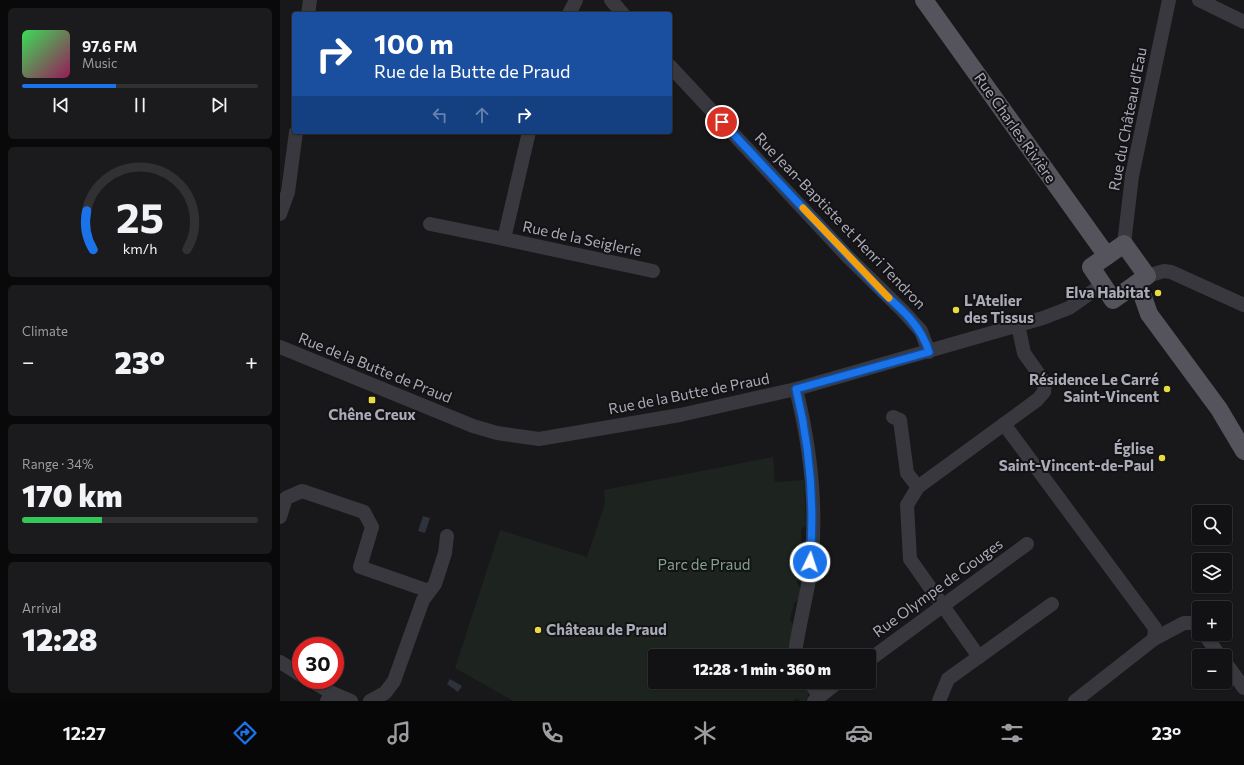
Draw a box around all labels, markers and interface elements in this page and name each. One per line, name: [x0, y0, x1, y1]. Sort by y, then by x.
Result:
text: 100 m: [374, 26, 454, 60]
icon: right: [308, 28, 360, 80]
text: 97.6 FM: [82, 37, 137, 55]
street label: Rue du Château d'Eau: [1104, 46, 1150, 192]
text: Music: [82, 55, 117, 71]
text: Rue de la Butte de Praud: [374, 60, 570, 82]
street label: Rue Charles Rivière: [971, 69, 1061, 186]
icon: previous: [50, 94, 72, 116]
icon: pause: [129, 94, 151, 116]
icon: next: [208, 94, 230, 116]
icon: left: [429, 104, 451, 126]
icon: ahead: [471, 104, 493, 126]
icon: right: [513, 104, 535, 126]
pin: [705, 105, 739, 139]
icon: arrive: [711, 111, 733, 133]
street label: Rue Jean-Baptiste et Henri Tendron: [751, 128, 930, 312]
text: 25: [116, 191, 164, 242]
street label: Rue de la Seiglerie: [521, 217, 643, 259]
text: km/h: [123, 238, 157, 256]
place label: Elva Habitat: [1065, 283, 1150, 301]
marker: Elva Habitat: [1153, 288, 1163, 298]
place label: L'Atelier des Tissus: [964, 291, 1034, 326]
marker: L'Atelier des Tissus: [951, 305, 961, 315]
text: Climate: [22, 323, 68, 339]
street label: Rue de la Butte de Praud: [296, 328, 455, 406]
text: 23°: [115, 343, 165, 380]
text: −: [22, 348, 35, 375]
text: +: [245, 348, 258, 375]
street label: Rue de la Butte de Praud: [607, 369, 771, 417]
place label: Résidence Le Carré Saint-Vincent: [1029, 370, 1159, 405]
marker: Résidence Le Carré Saint-Vincent: [1162, 384, 1172, 394]
marker: Chêne Creux: [367, 395, 377, 405]
place label: Chêne Creux: [328, 405, 416, 423]
place label: Église Saint-Vincent-de-Paul: [999, 439, 1154, 474]
marker: Église Saint-Vincent-de-Paul: [1157, 453, 1167, 463]
text: Range · 34%: [22, 456, 93, 472]
text: 170 km: [22, 476, 122, 513]
map controls: [1192, 505, 1232, 689]
button: search: [1192, 505, 1232, 545]
street label: Rue Olympe de Gouges: [869, 534, 1006, 640]
position arrow: [789, 541, 831, 583]
button: layers: [1192, 553, 1232, 593]
park label: Parc de Praud: [658, 555, 750, 573]
text: Arrival: [22, 600, 61, 616]
button: +: [1192, 601, 1232, 641]
text: 12:28: [22, 620, 98, 657]
place label: Château de Praud: [546, 620, 667, 638]
marker: Château de Praud: [533, 625, 543, 635]
speed limit sign: 30: [292, 637, 344, 689]
button: −: [1192, 649, 1232, 689]
text: 12:28 · 1 min · 360 m: [693, 660, 831, 678]
icon: directions: [231, 719, 259, 747]
icon: music: [385, 719, 413, 747]
icon: phone: [538, 719, 566, 747]
icon: climate: [691, 719, 719, 747]
icon: car: [845, 719, 873, 747]
icon: filters: [998, 719, 1026, 747]
text: 12:27: [63, 722, 106, 744]
text: 23°: [1151, 722, 1181, 744]

